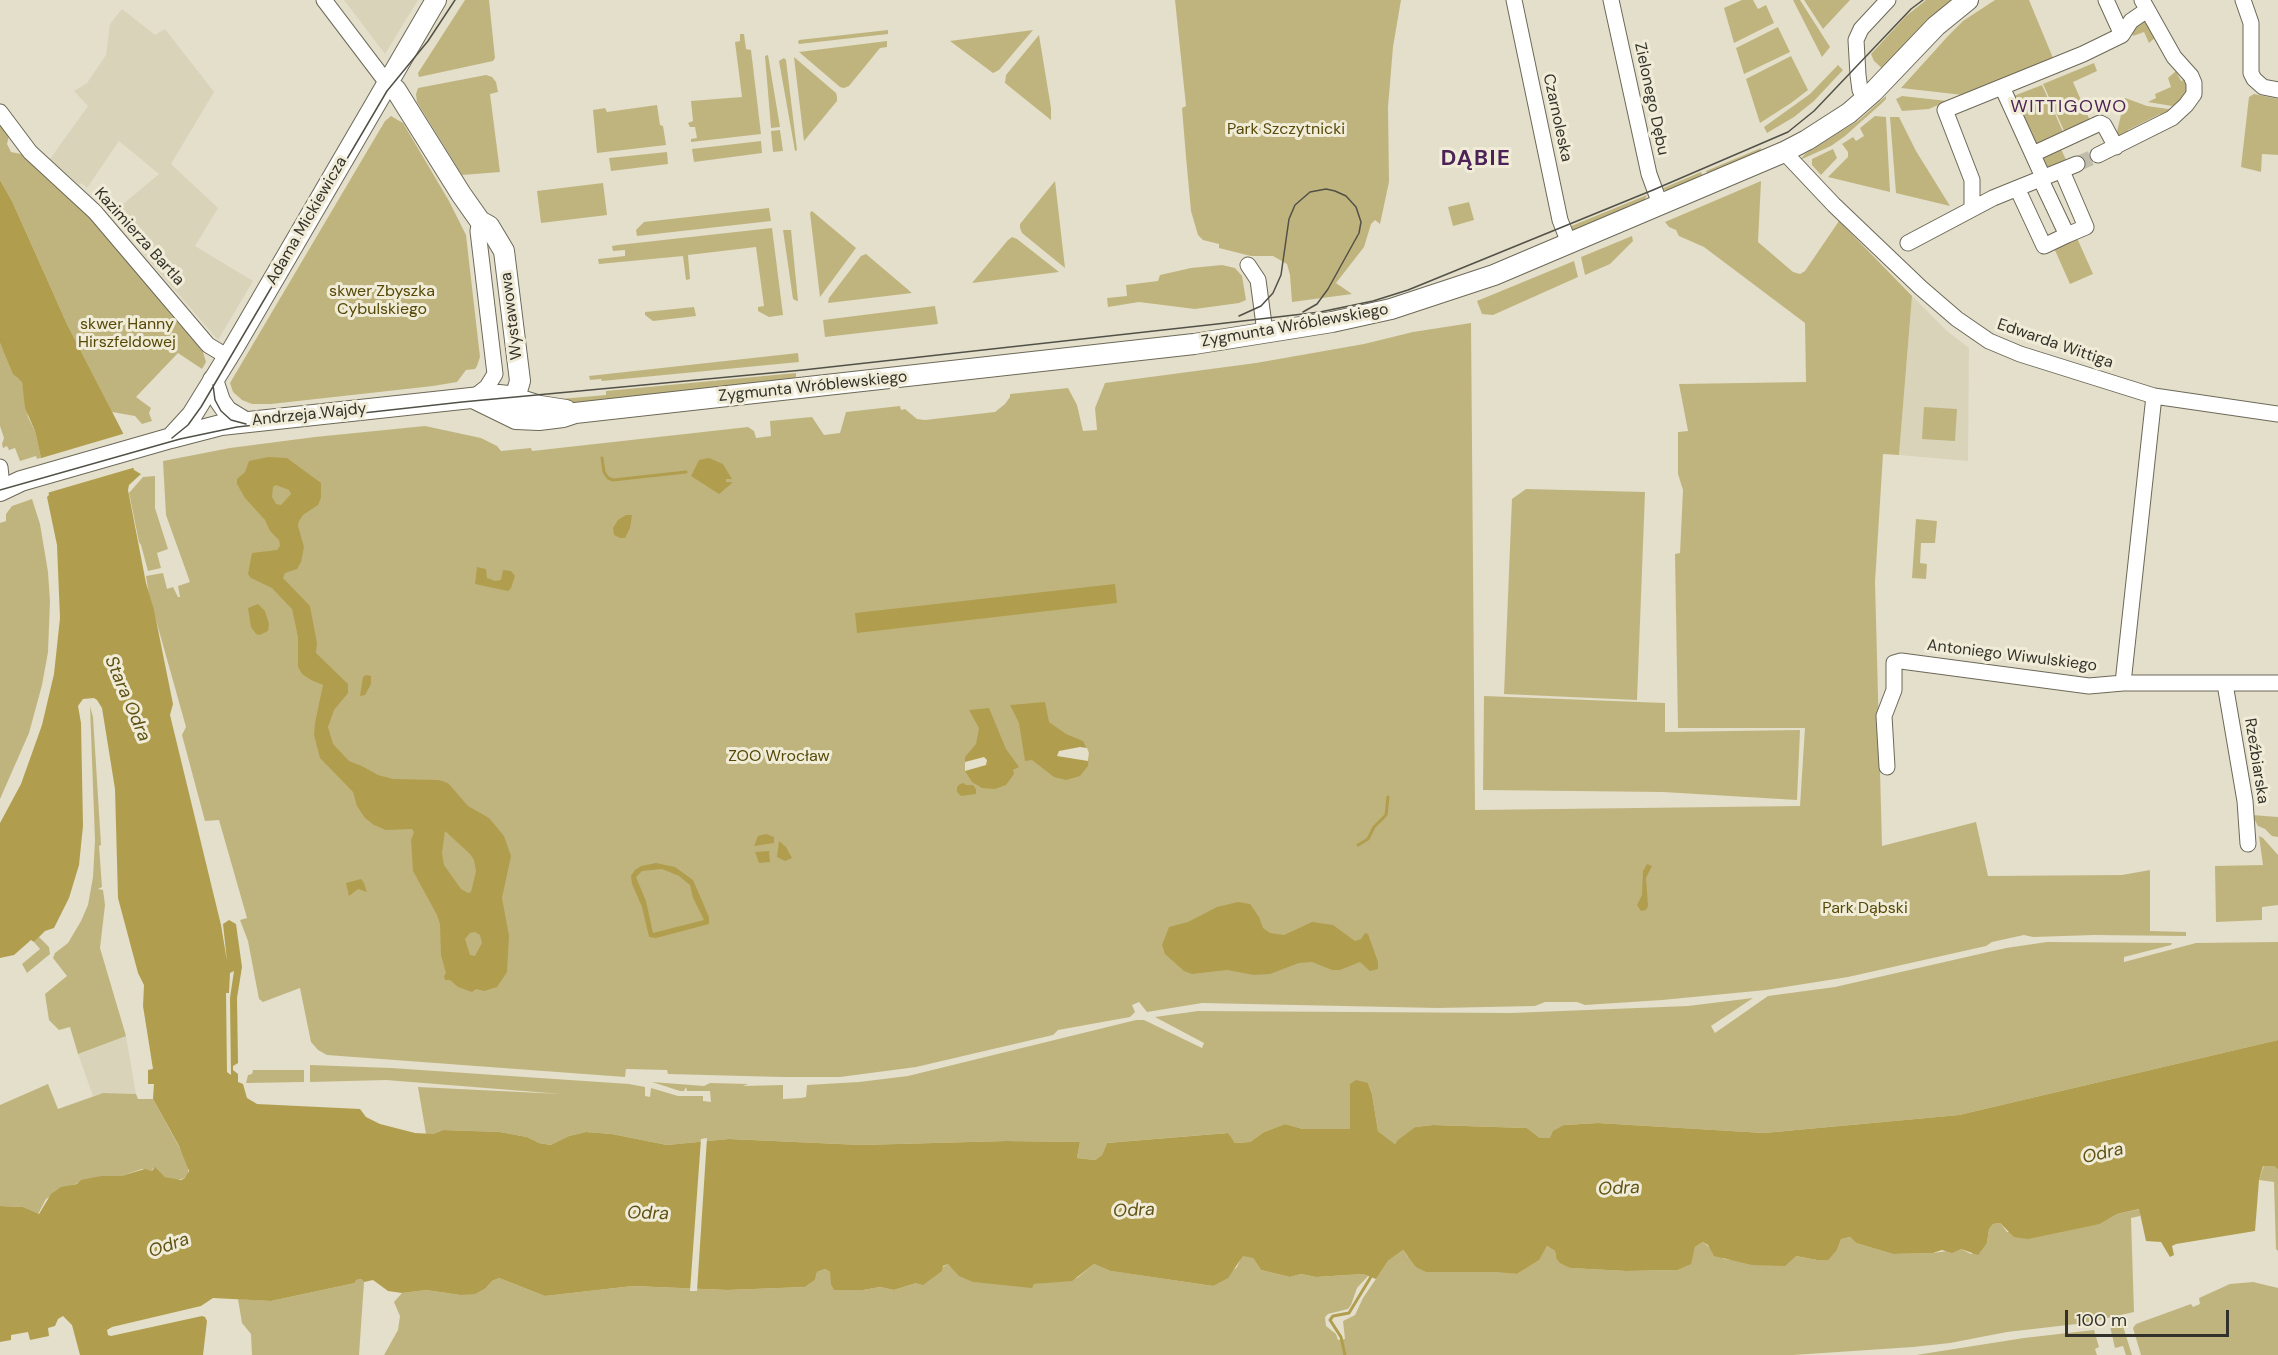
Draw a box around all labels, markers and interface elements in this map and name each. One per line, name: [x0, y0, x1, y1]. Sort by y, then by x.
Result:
street label: Zielonego Dębu: [1630, 41, 1672, 157]
street label: Czarnoleska: [1538, 72, 1576, 164]
district label: WITTIGOWO: [2010, 96, 2128, 118]
park label: Park Szczytnicki: [1227, 120, 1345, 140]
district label: DĄBIE: [1441, 146, 1511, 172]
street label: Adama Mickiewicza: [263, 154, 351, 288]
street label: Kazimierza Bartla: [90, 184, 188, 290]
street label: Wystawowa: [497, 271, 527, 361]
park label: skwer Zbyszka Cybulskiego: [329, 282, 435, 320]
street label: Zygmunta Wróblewskiego: [1200, 300, 1390, 352]
park label: skwer Hanny Hirszfeldowej: [78, 315, 176, 353]
street label: Edwarda Wittiga: [1994, 315, 2116, 373]
street label: Zygmunta Wróblewskiego: [718, 368, 908, 406]
street label: Andrzeja Wajdy: [251, 399, 367, 431]
street label: Antoniego Wiwulskiego: [1926, 636, 2098, 676]
water label: Stara Odra: [99, 653, 155, 745]
street label: Rzeźbiarska: [2240, 717, 2272, 805]
park label: ZOO Wrocław: [728, 747, 830, 767]
park label: Park Dąbski: [1822, 899, 1908, 919]
water label: Odra: [2080, 1139, 2126, 1169]
water label: Odra: [1598, 1177, 1640, 1201]
water label: Odra: [1113, 1199, 1155, 1223]
water label: Odra: [627, 1203, 669, 1225]
water label: Odra: [146, 1229, 192, 1263]
scale bar: [2068, 1298, 2232, 1336]
text: 100 m: [2076, 1308, 2127, 1332]

